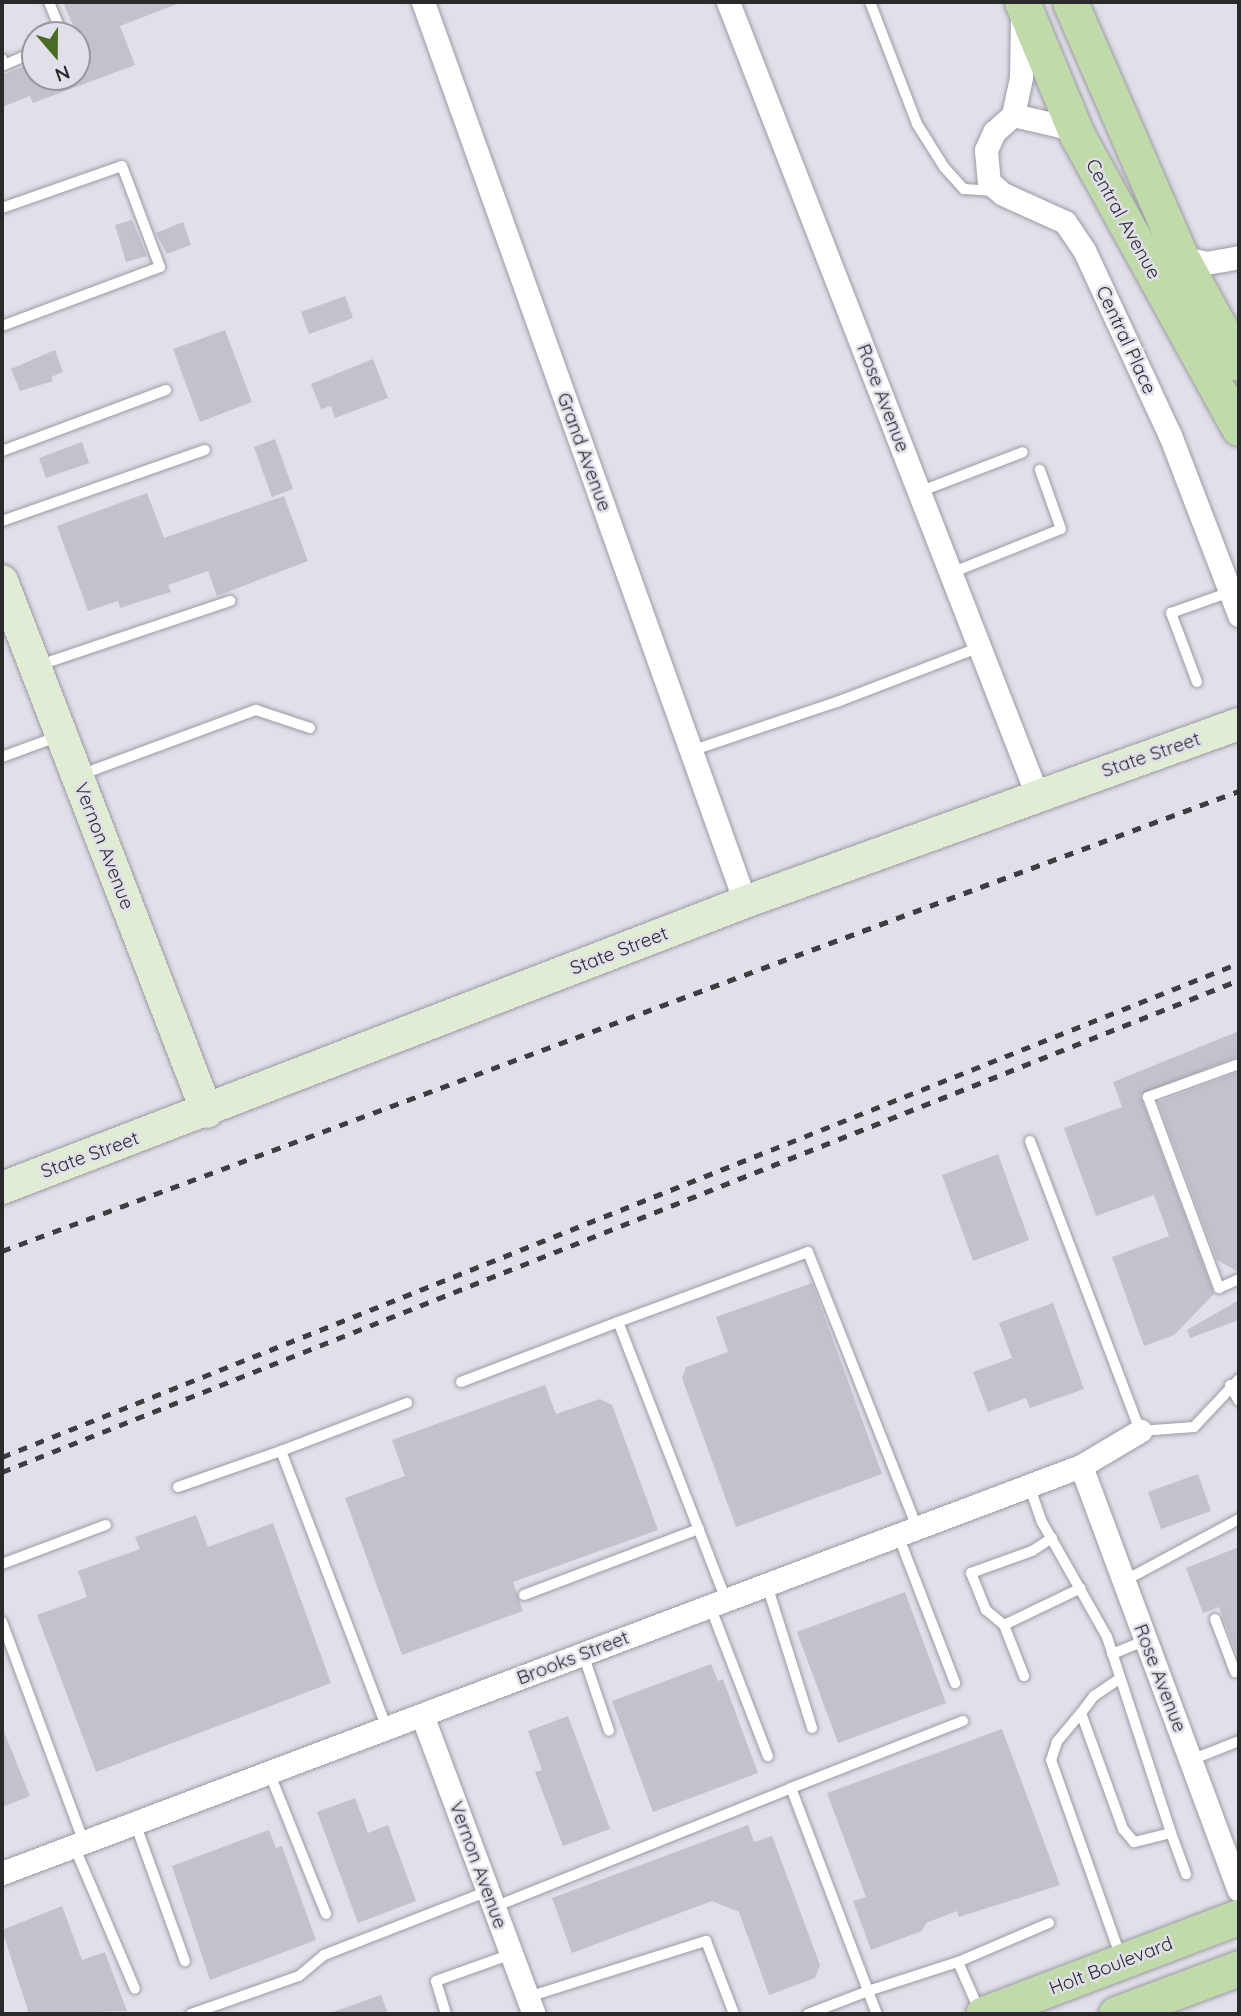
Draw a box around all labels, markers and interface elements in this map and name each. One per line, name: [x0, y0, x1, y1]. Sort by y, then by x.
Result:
north arrow: [21, 21, 91, 91]
text: N: [52, 60, 73, 88]
street label: Central Avenue: [1081, 155, 1165, 283]
street label: Central Place: [1091, 282, 1161, 398]
street label: Rose Avenue: [852, 341, 914, 455]
street label: Grand Avenue: [552, 390, 616, 514]
street label: State Street: [1099, 727, 1203, 783]
street label: Vernon Avenue: [69, 779, 139, 913]
street label: State Street: [567, 922, 671, 980]
street label: State Street: [38, 1127, 142, 1183]
street label: Rose Avenue: [1129, 1621, 1191, 1735]
street label: Brooks Street: [514, 1626, 632, 1690]
street label: Vernon Avenue: [444, 1798, 512, 1932]
street label: Holt Boulevard: [1046, 1932, 1176, 2000]

